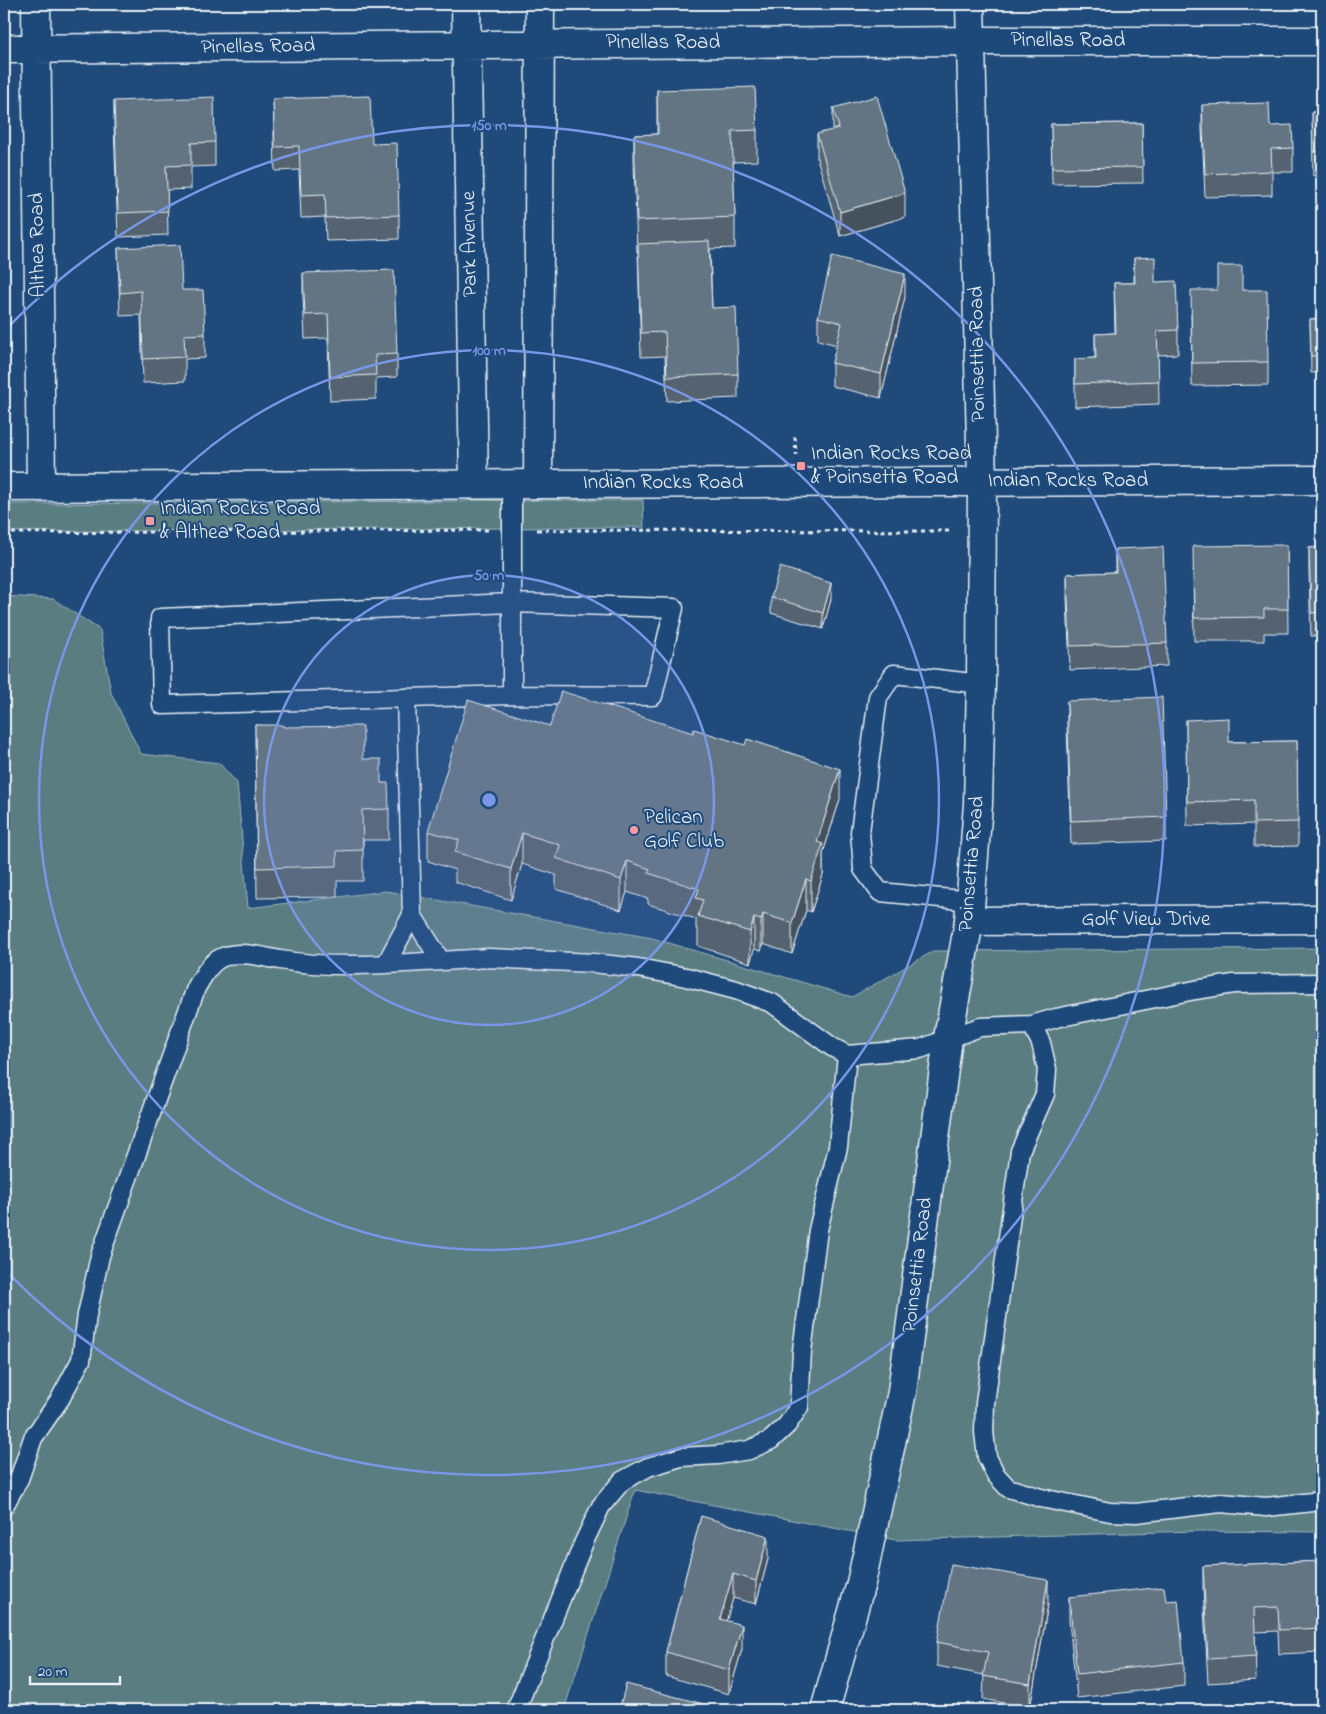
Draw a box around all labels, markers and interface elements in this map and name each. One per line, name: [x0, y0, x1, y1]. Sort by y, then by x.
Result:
street label: Pinellas Road: [1011, 26, 1125, 56]
street label: Pinellas Road: [606, 28, 720, 58]
street label: Pinellas Road: [201, 31, 316, 63]
text: 150 m: [471, 115, 507, 137]
street label: Park Avenue: [454, 190, 486, 297]
street label: Althea Road: [22, 192, 54, 298]
street label: Poinsettia Road: [962, 285, 994, 422]
text: 100 m: [472, 340, 506, 362]
place label: Indian Rocks Road & Poinsetta Road: [811, 439, 972, 493]
marker: Indian Rocks Road & Poinsetta Road: [795, 460, 807, 472]
street label: Indian Rocks Road: [988, 466, 1148, 496]
street label: Indian Rocks Road: [583, 468, 743, 498]
place label: Indian Rocks Road & Althea Road: [160, 494, 321, 548]
marker: Indian Rocks Road & Althea Road: [144, 515, 156, 527]
text: 50 m: [474, 565, 505, 587]
centre of rings: [480, 791, 498, 809]
street label: Poinsettia Road: [951, 795, 993, 933]
place label: Pelican Golf Club: [644, 803, 724, 857]
marker: Pelican Golf Club: [628, 824, 640, 836]
street label: Golf View Drive: [1082, 905, 1211, 935]
street label: Poinsettia Road: [895, 1195, 941, 1334]
scale bar: [30, 1654, 120, 1686]
text: 20 m: [38, 1661, 68, 1683]

